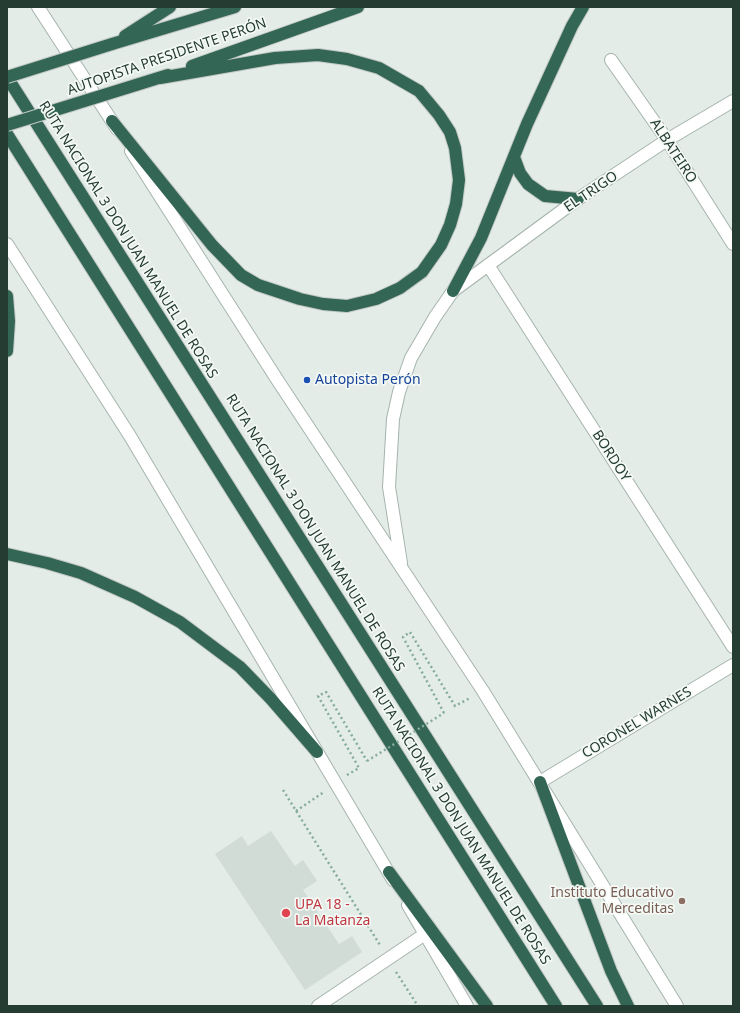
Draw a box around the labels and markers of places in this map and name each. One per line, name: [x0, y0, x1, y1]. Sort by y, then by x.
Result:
place label: Autopista Perón: [315, 372, 421, 388]
marker: Autopista Perón: [302, 375, 312, 385]
place label: Instituto Educativo Merceditas: [550, 885, 674, 918]
marker: Instituto Educativo Merceditas: [677, 896, 687, 906]
place label: UPA 18 - La Matanza: [295, 897, 370, 930]
marker: UPA 18 - La Matanza: [280, 907, 292, 919]

